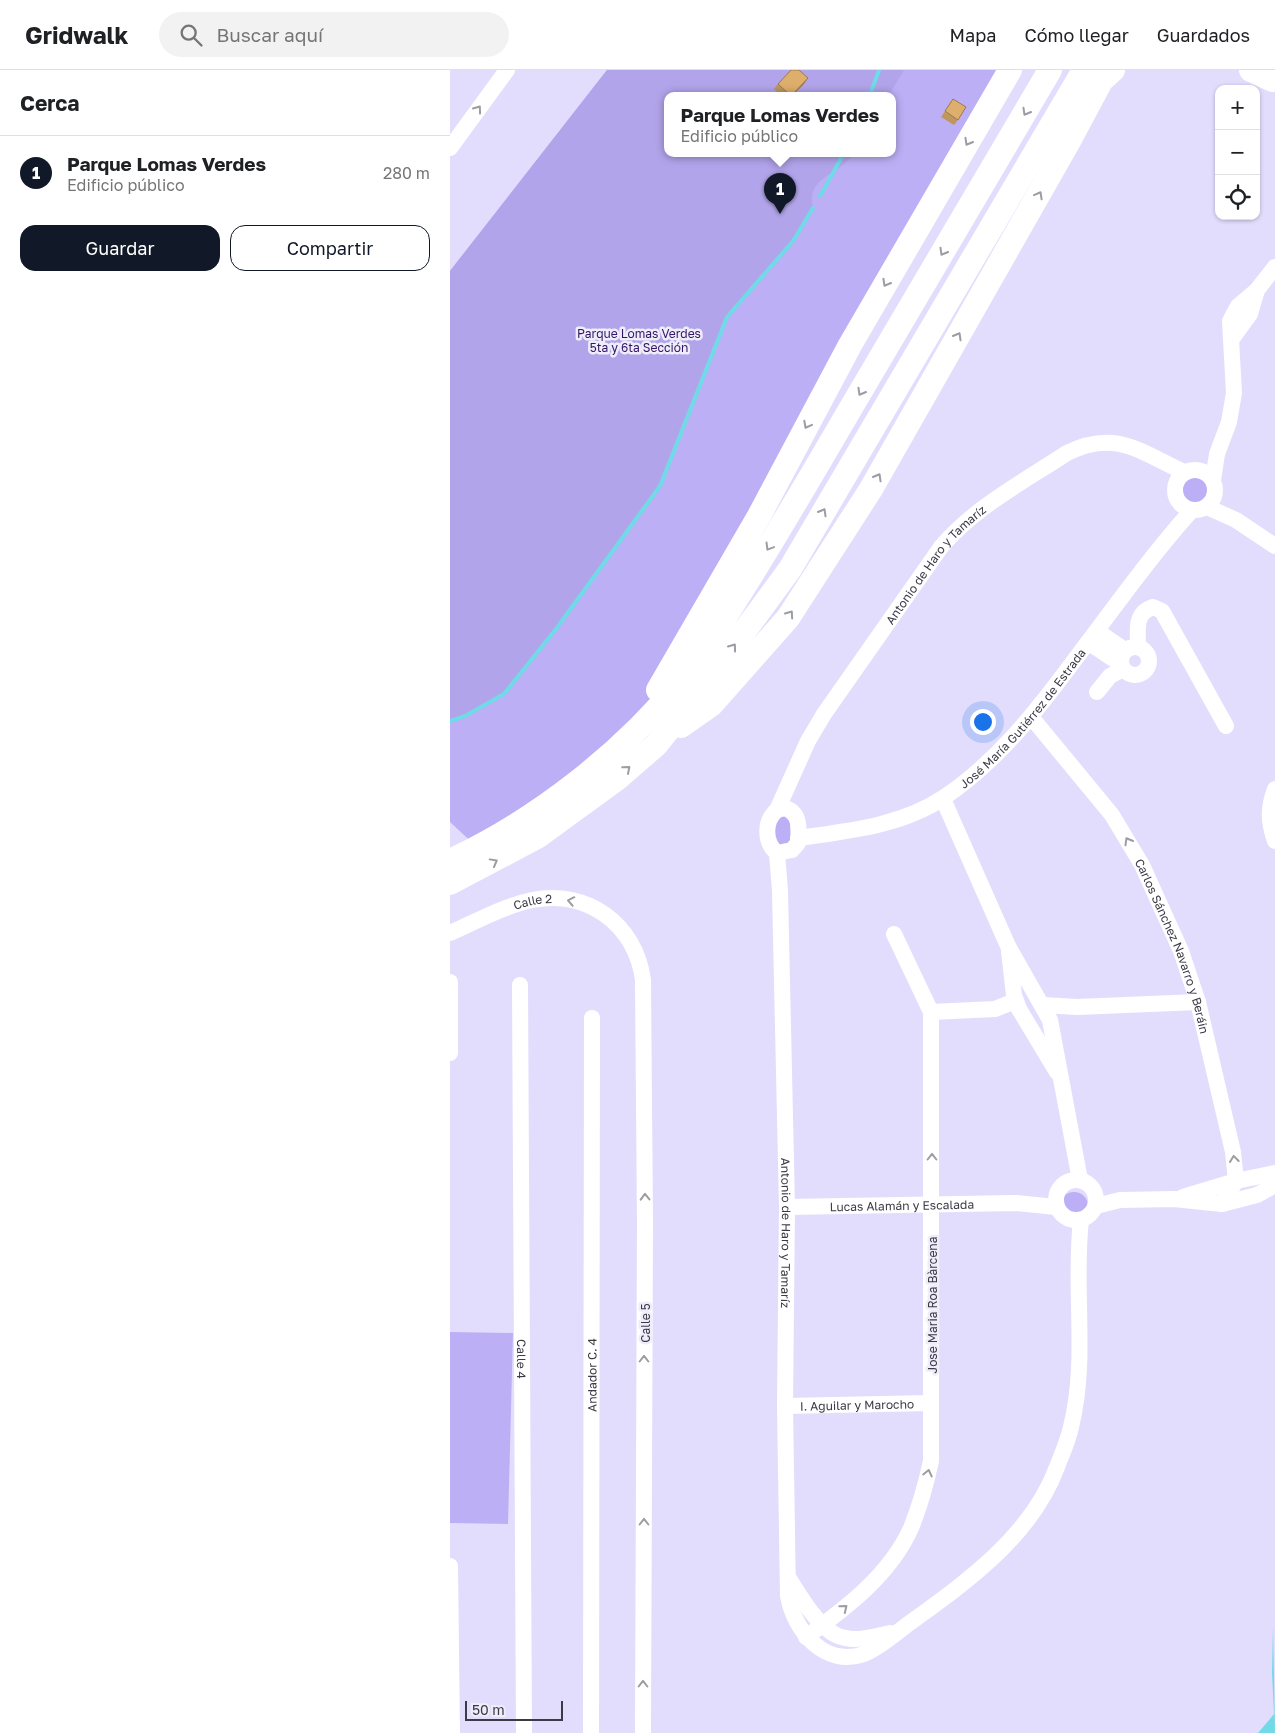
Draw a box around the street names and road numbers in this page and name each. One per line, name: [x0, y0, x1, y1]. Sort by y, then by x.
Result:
street label: Antonio de Haro y Tamaríz: [882, 502, 988, 627]
street label: José María Gutiérrez de Estrada: [956, 645, 1088, 791]
street label: Carlos Sánchez Navarro y Beráin: [1132, 856, 1213, 1035]
street label: Calle 2: [511, 890, 552, 912]
street label: Antonio de Haro y Tamaríz: [778, 1157, 795, 1308]
street label: Lucas Alamán y Escalada: [830, 1196, 974, 1214]
street label: Jose Maria Roa Bàrcena: [925, 1236, 940, 1374]
street label: Calle 5: [638, 1303, 653, 1343]
street label: Andador C. 4: [584, 1338, 599, 1412]
street label: Calle 4: [514, 1339, 530, 1379]
street label: I. Aguilar y Marocho: [800, 1396, 914, 1413]

